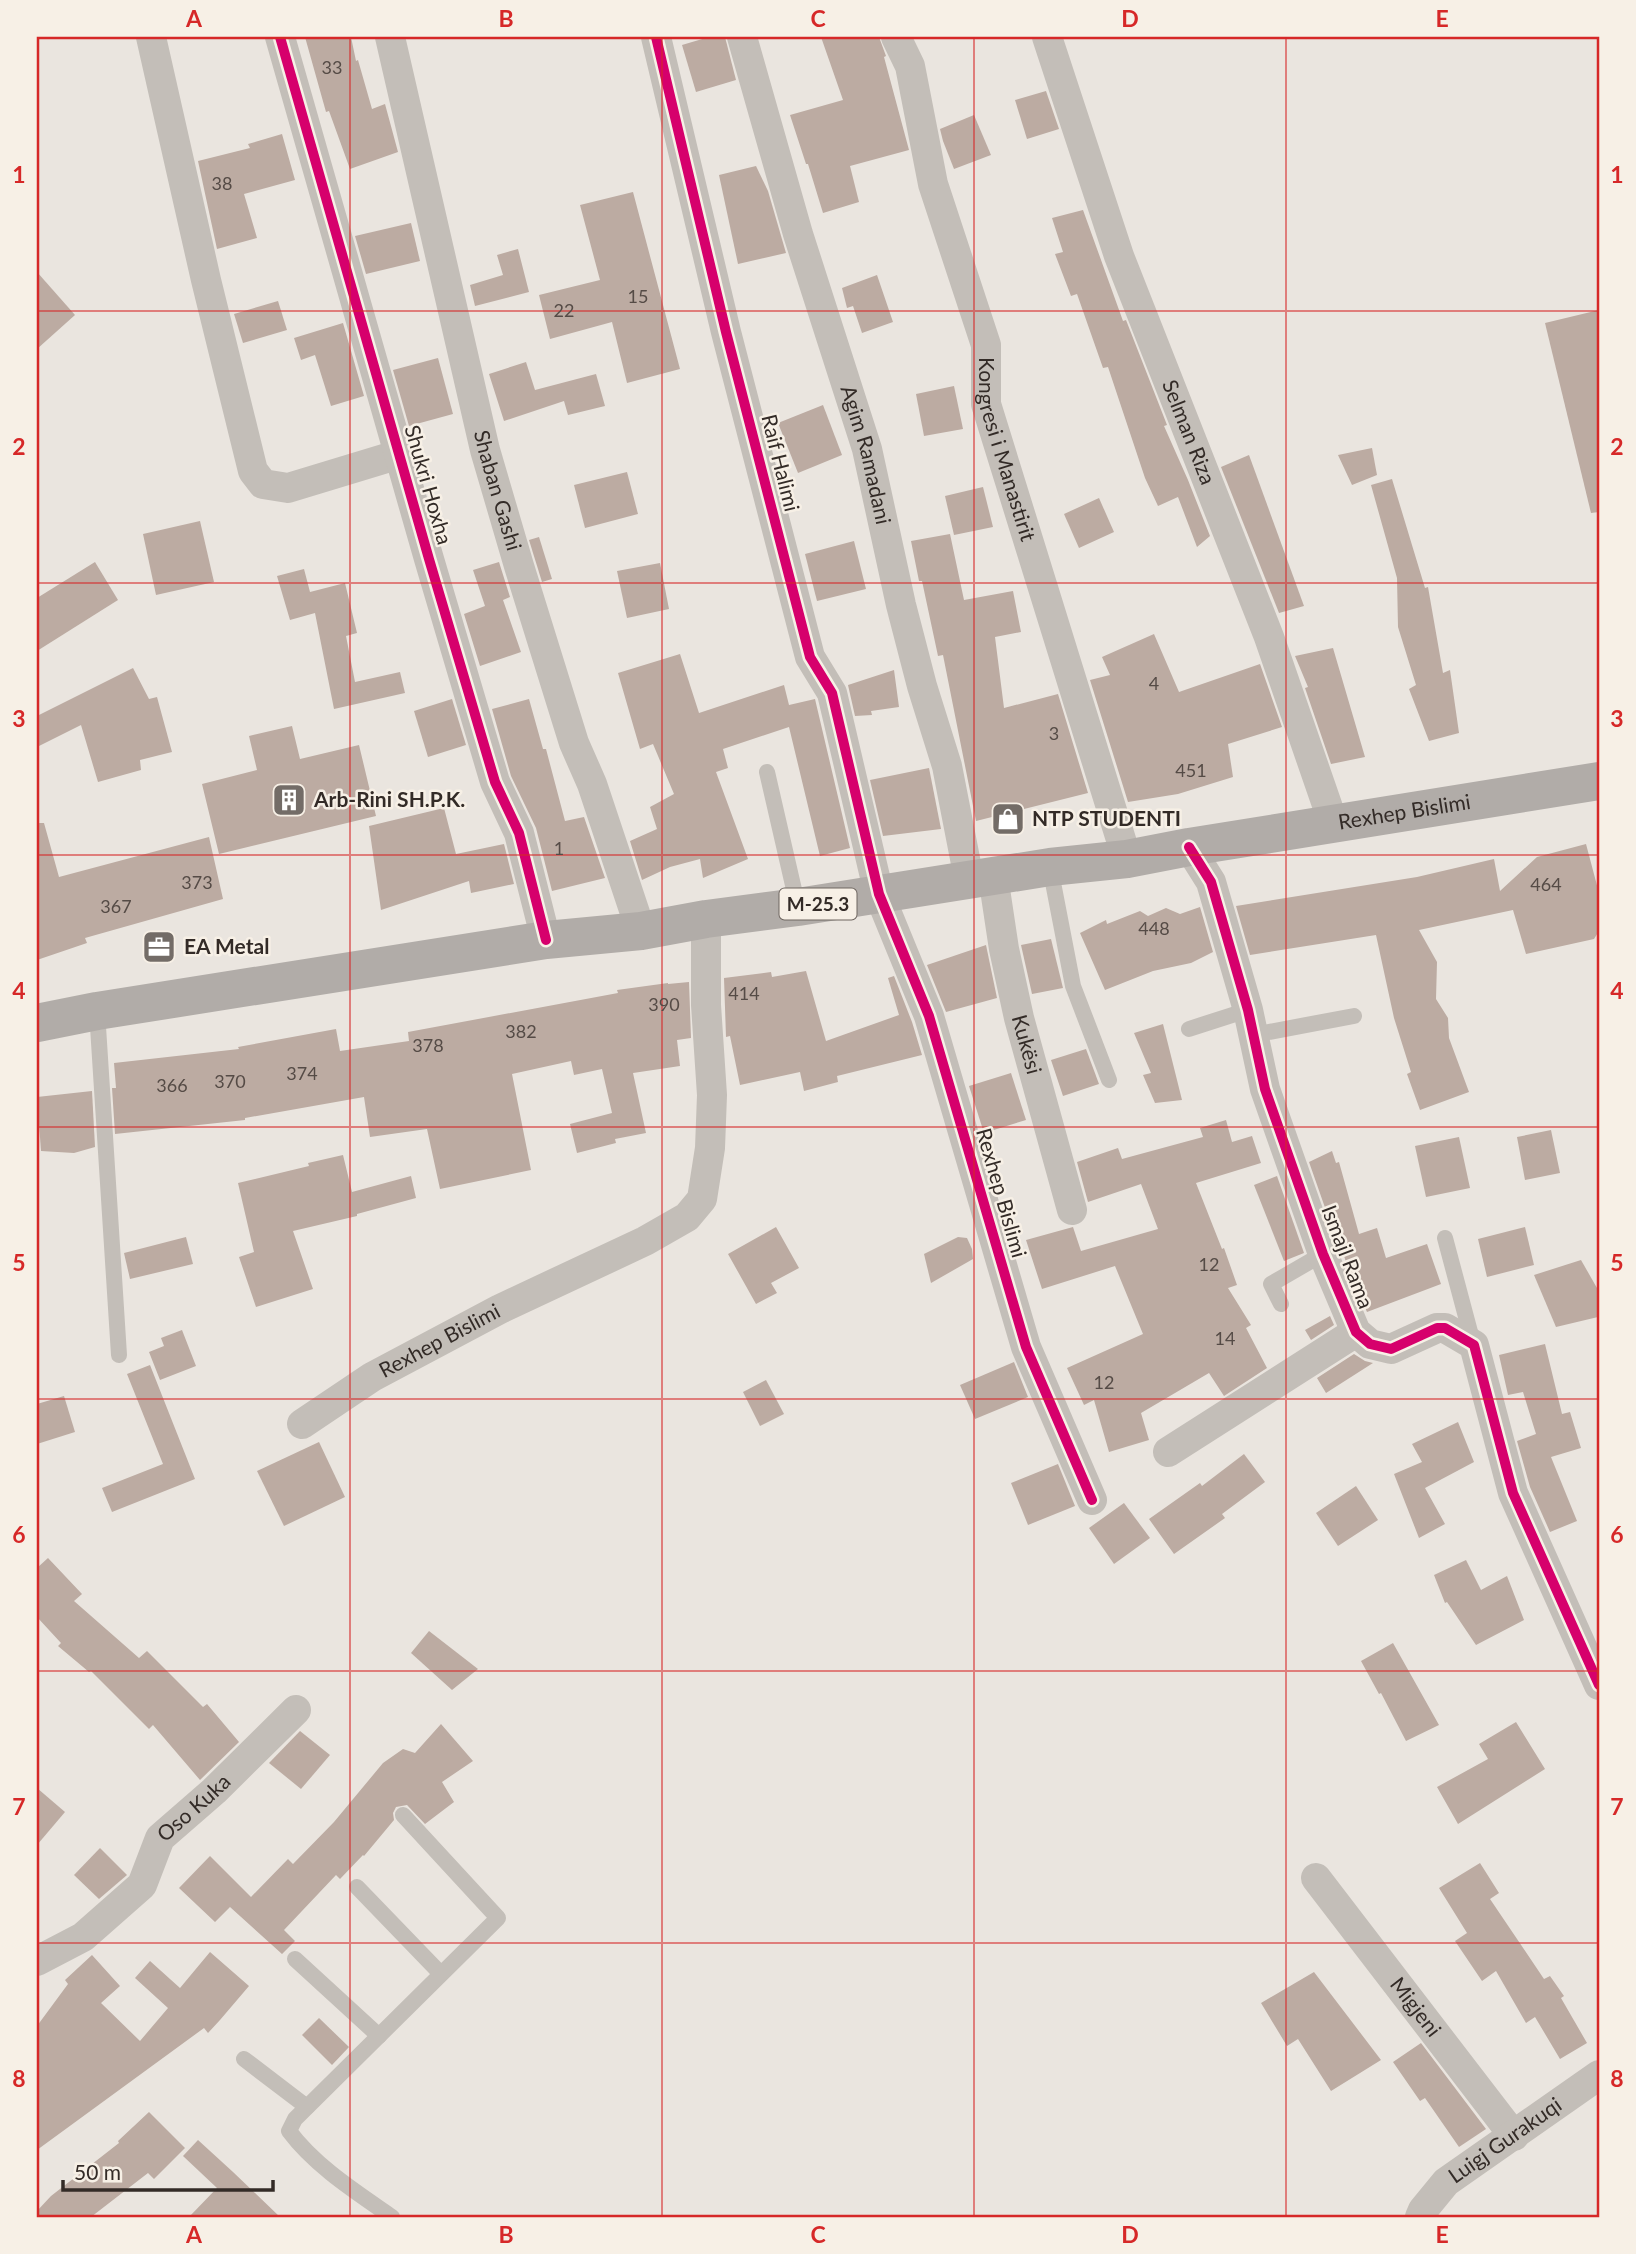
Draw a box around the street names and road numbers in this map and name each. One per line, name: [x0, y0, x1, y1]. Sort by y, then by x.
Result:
street label: Kongresi i Manastirit: [975, 357, 1042, 544]
street label: Selman Riza: [1158, 376, 1222, 488]
street label: Agim Ramadani: [836, 382, 897, 526]
street label: Raif Halimi: [757, 411, 806, 514]
street label: Shukri Hoxha: [400, 422, 458, 547]
street label: Shaban Gashi: [470, 427, 528, 553]
street label: Rexhep Bislimi: [1336, 788, 1472, 834]
road number: M-25.3: [780, 888, 856, 920]
street label: Kukësi: [1008, 1012, 1048, 1077]
street label: Rexhep Bislimi: [972, 1125, 1033, 1260]
street label: Ismajl Rama: [1317, 1201, 1380, 1312]
street label: Rexhep Bislimi: [374, 1297, 504, 1382]
street label: Oso Kuka: [151, 1768, 235, 1846]
street label: Migjeni: [1386, 1972, 1447, 2041]
street label: Luigj Gurakuqi: [1443, 2091, 1566, 2188]

